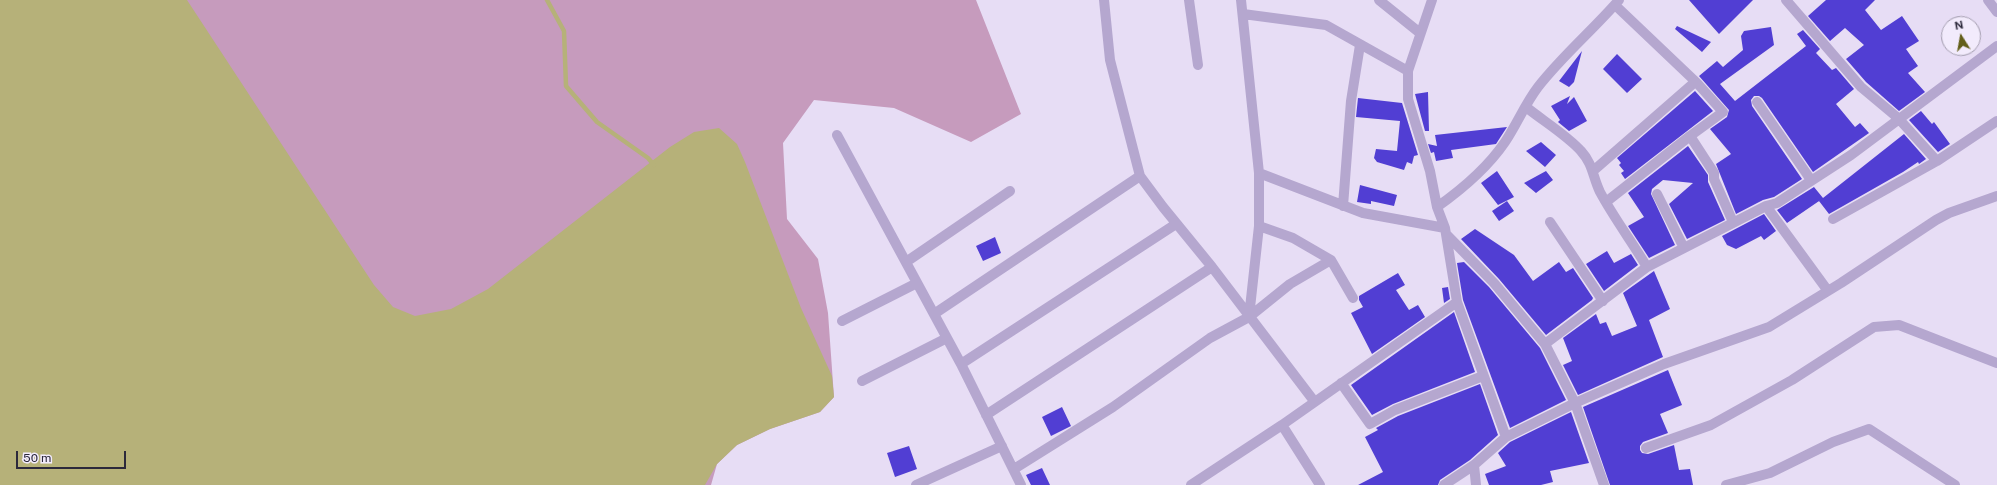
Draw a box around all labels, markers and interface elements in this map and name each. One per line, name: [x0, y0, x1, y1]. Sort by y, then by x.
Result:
north arrow: [1941, 16, 1981, 56]
text: N: [1954, 18, 1964, 32]
scale bar: [18, 443, 128, 469]
text: 50 m: [23, 451, 51, 465]

